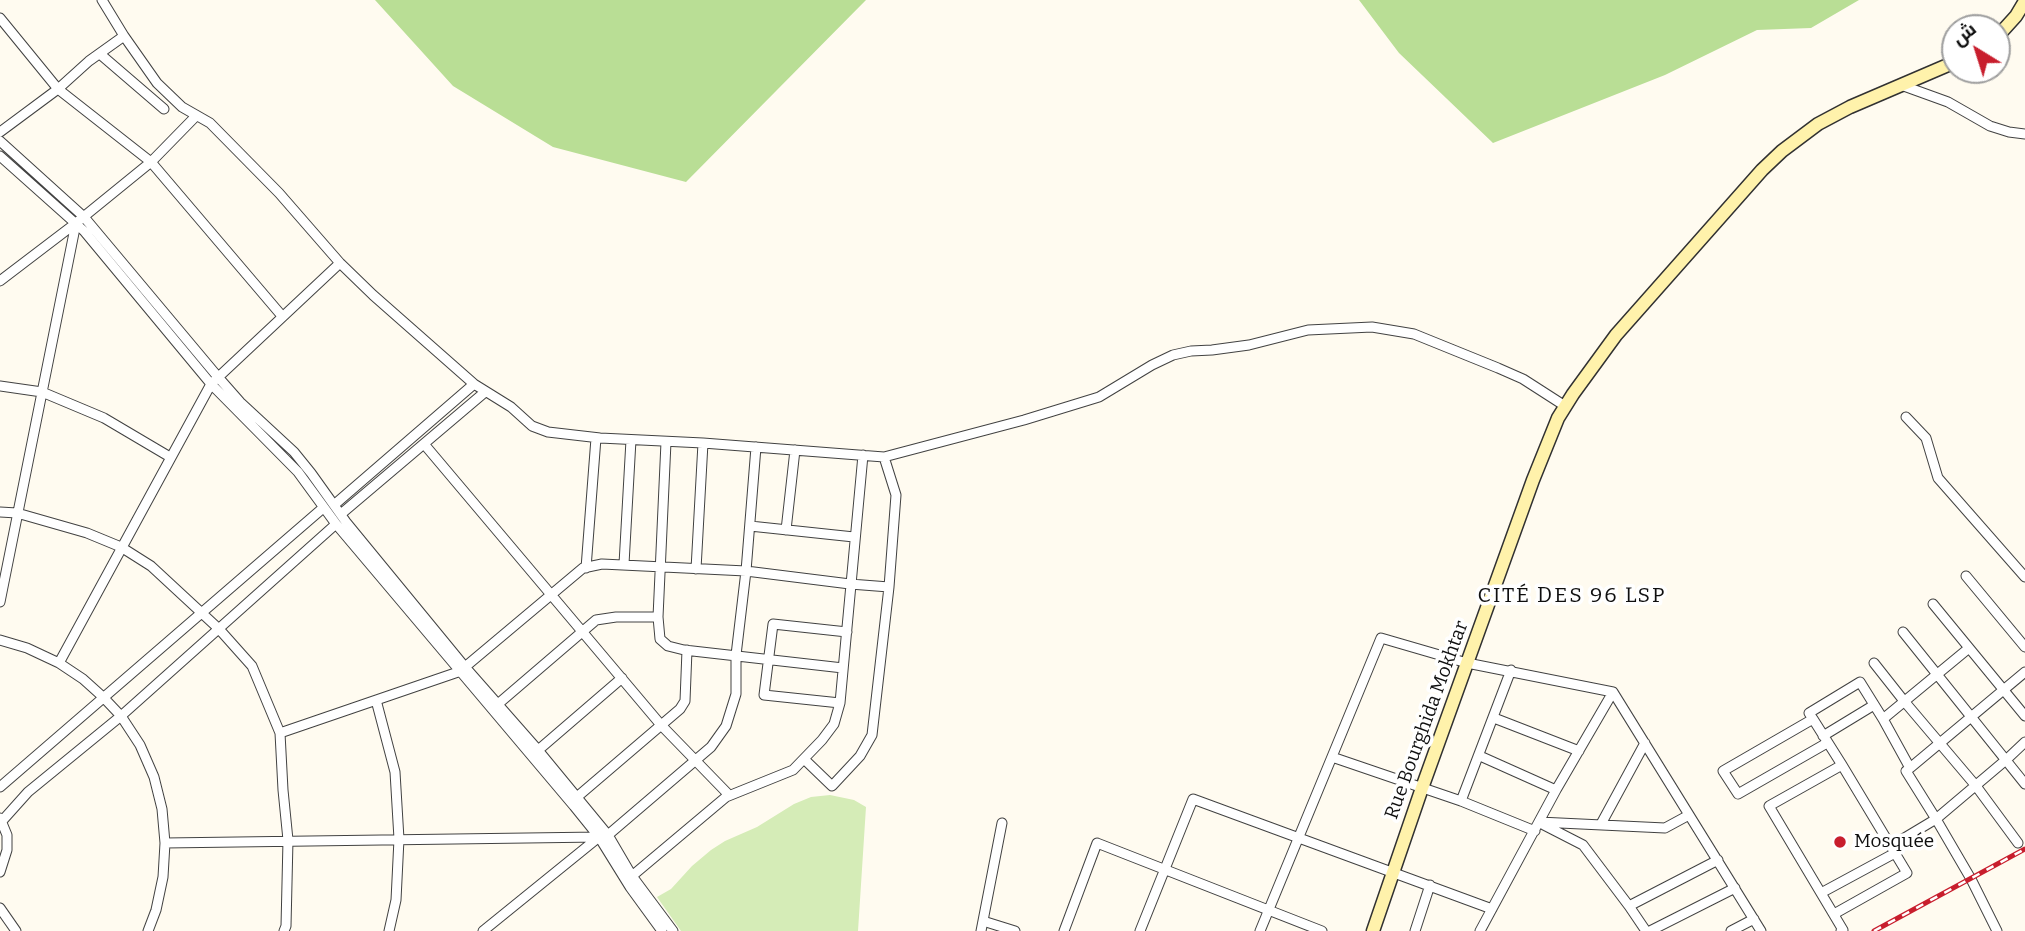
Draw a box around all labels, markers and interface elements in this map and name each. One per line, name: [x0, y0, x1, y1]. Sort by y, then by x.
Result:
north arrow: [1941, 14, 2011, 84]
text: ش: [1947, 17, 1981, 50]
district label: CITÉ DES 96 LSP: [1479, 583, 1665, 609]
street label: Rue Bourghida Mokhtar: [1381, 618, 1473, 822]
place label: Mosquée: [1854, 831, 1934, 853]
marker: Mosquée: [1832, 834, 1848, 850]

